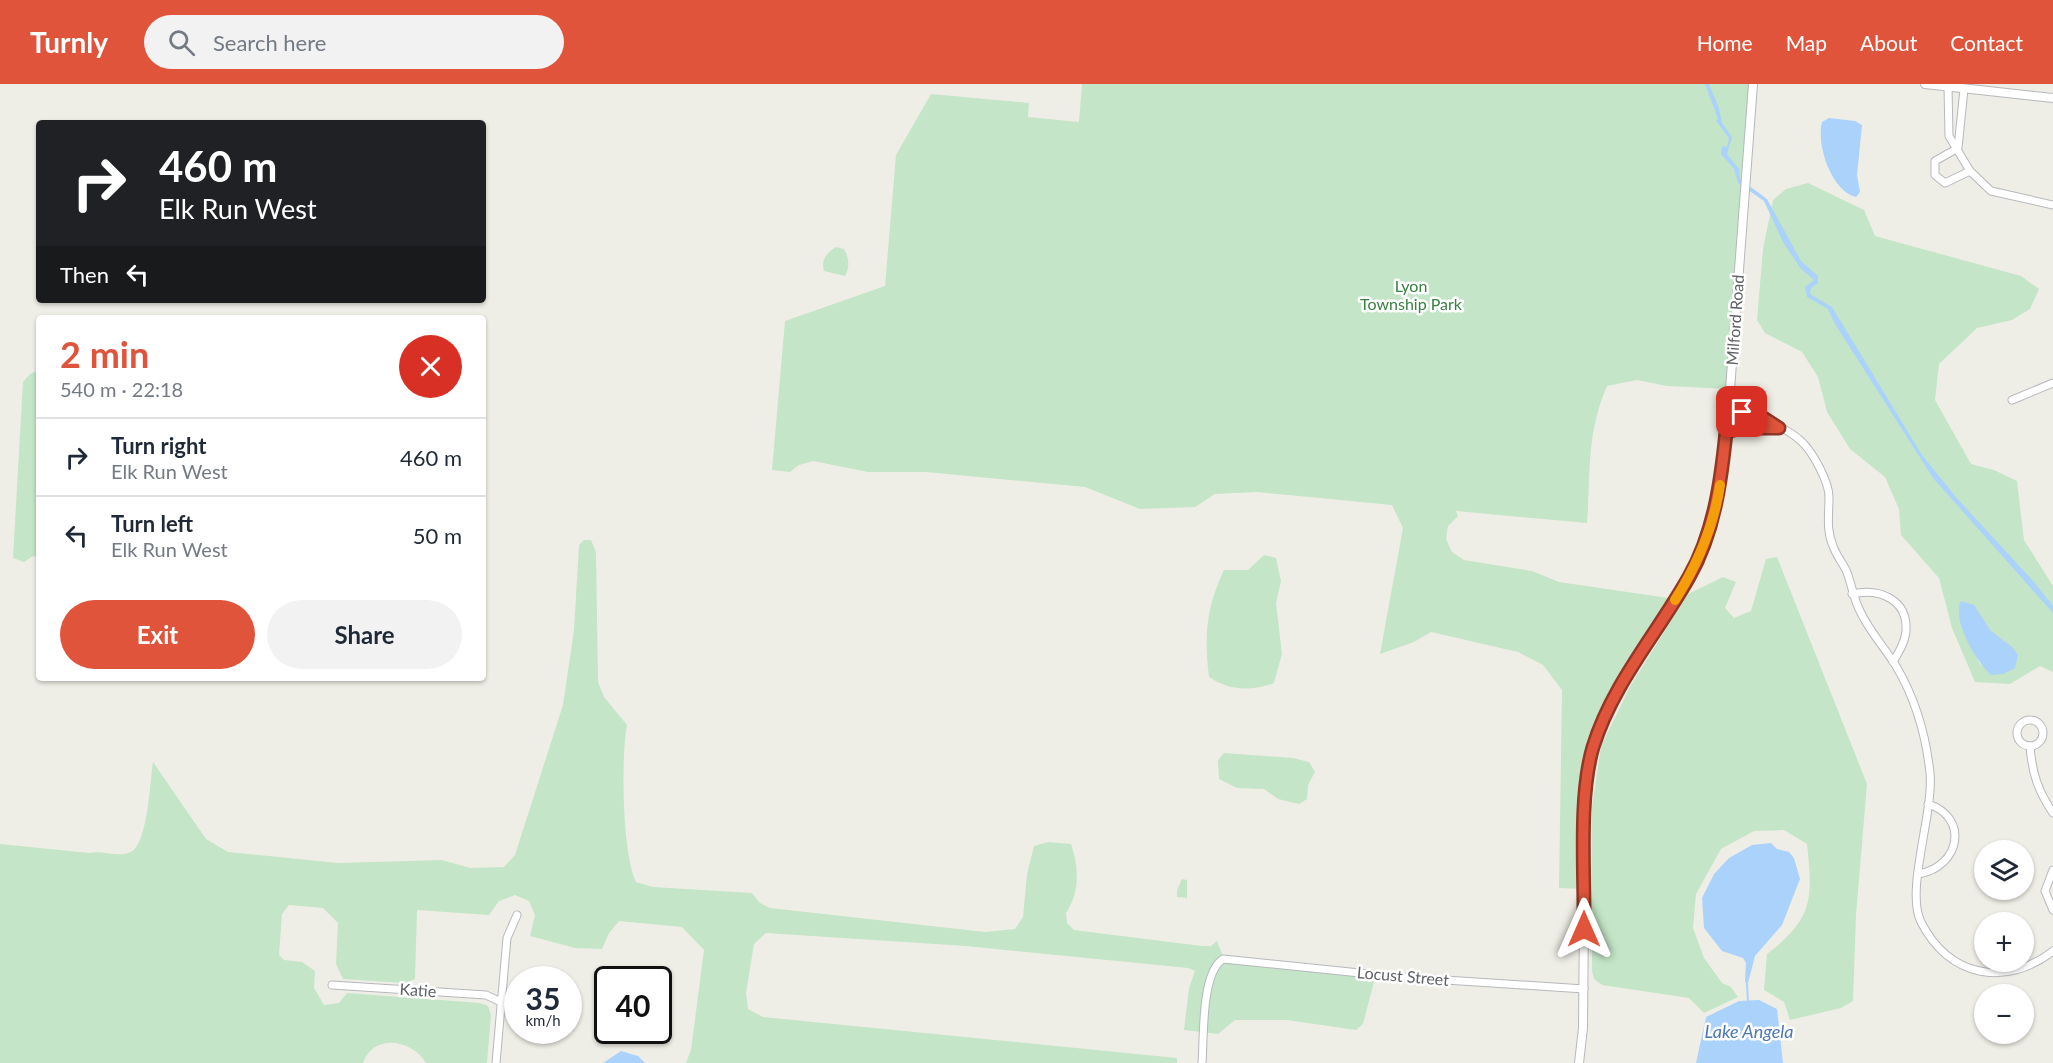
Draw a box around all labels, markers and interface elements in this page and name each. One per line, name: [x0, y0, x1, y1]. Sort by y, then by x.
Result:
search box: [144, 15, 564, 69]
text: Turnly: [30, 25, 108, 59]
icon: search: [165, 26, 198, 59]
text: Search here: [213, 29, 326, 56]
text: Home: [1697, 30, 1753, 55]
text: Map: [1786, 30, 1827, 55]
text: About: [1860, 30, 1917, 55]
text: Contact: [1950, 30, 2023, 55]
text: 460 m: [159, 141, 277, 191]
icon: right: [60, 144, 138, 222]
text: Elk Run West: [159, 192, 317, 225]
icon: left: [121, 258, 154, 291]
text: Then: [60, 261, 109, 288]
street label: Milford Road: [1722, 274, 1747, 366]
park label: Lyon Township Park: [1360, 276, 1463, 313]
text: 2 min: [60, 332, 149, 376]
button: close: [399, 335, 462, 398]
text: 540 m · 22:18: [60, 377, 183, 401]
pin: [1716, 386, 1767, 437]
icon: arrive: [1725, 395, 1758, 428]
text: Turn right: [111, 432, 206, 459]
icon: right: [60, 441, 93, 474]
text: 460 m: [400, 444, 462, 471]
text: Elk Run West: [111, 459, 228, 483]
text: Turn left: [111, 510, 193, 537]
icon: left: [60, 519, 93, 552]
text: 50 m: [413, 522, 462, 549]
text: Elk Run West: [111, 537, 228, 561]
button: Exit: [60, 600, 255, 669]
button: Share: [267, 600, 462, 669]
map controls: [1974, 840, 2034, 1044]
button: layers: [1974, 840, 2034, 900]
position arrow: [1552, 897, 1616, 961]
button: +: [1974, 912, 2034, 972]
street label: Locust Street: [1356, 962, 1450, 989]
speed limit sign: 40: [594, 966, 672, 1044]
street label: Katie: [399, 979, 437, 1000]
text: 35: [526, 980, 560, 1016]
button: −: [1974, 984, 2034, 1044]
text: km/h: [525, 1011, 561, 1029]
water label: Lake Angela: [1704, 1020, 1794, 1042]

